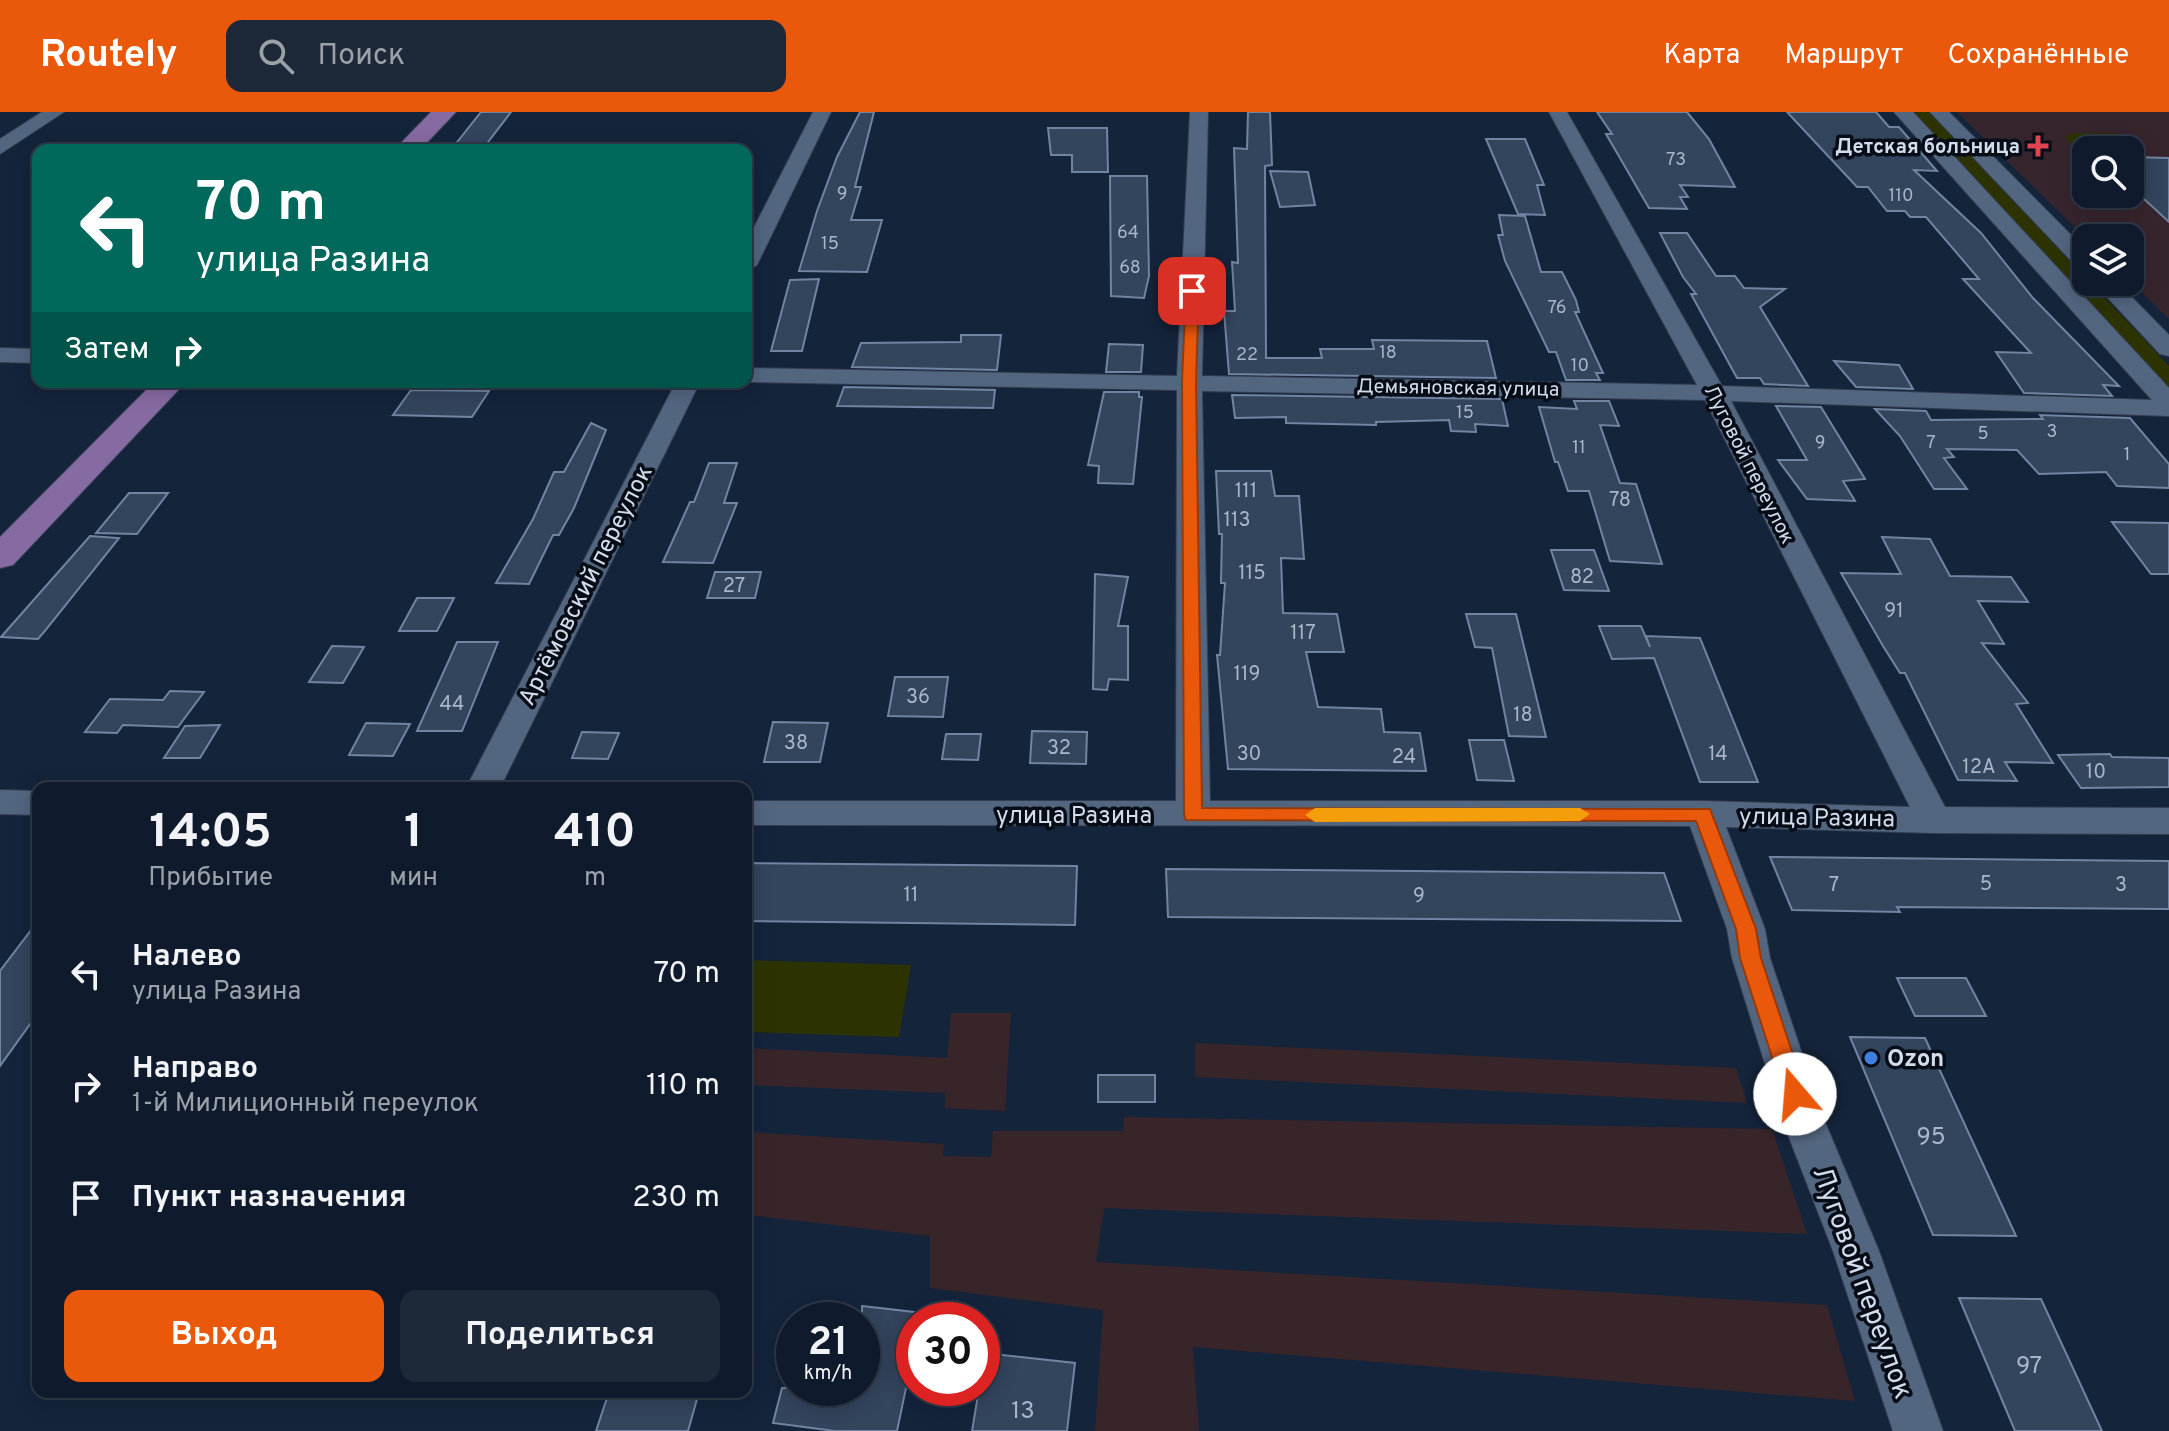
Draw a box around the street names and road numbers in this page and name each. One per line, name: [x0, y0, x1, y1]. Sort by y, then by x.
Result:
street label: Демьяновская улица: [1356, 374, 1560, 404]
street label: Луговой переулок: [1697, 381, 1800, 549]
street label: Артёмовский переулок: [513, 461, 660, 711]
street label: улица Разина: [996, 802, 1152, 832]
street label: улица Разина: [1739, 803, 1895, 835]
street label: Луговой переулок: [1802, 1162, 1920, 1404]

